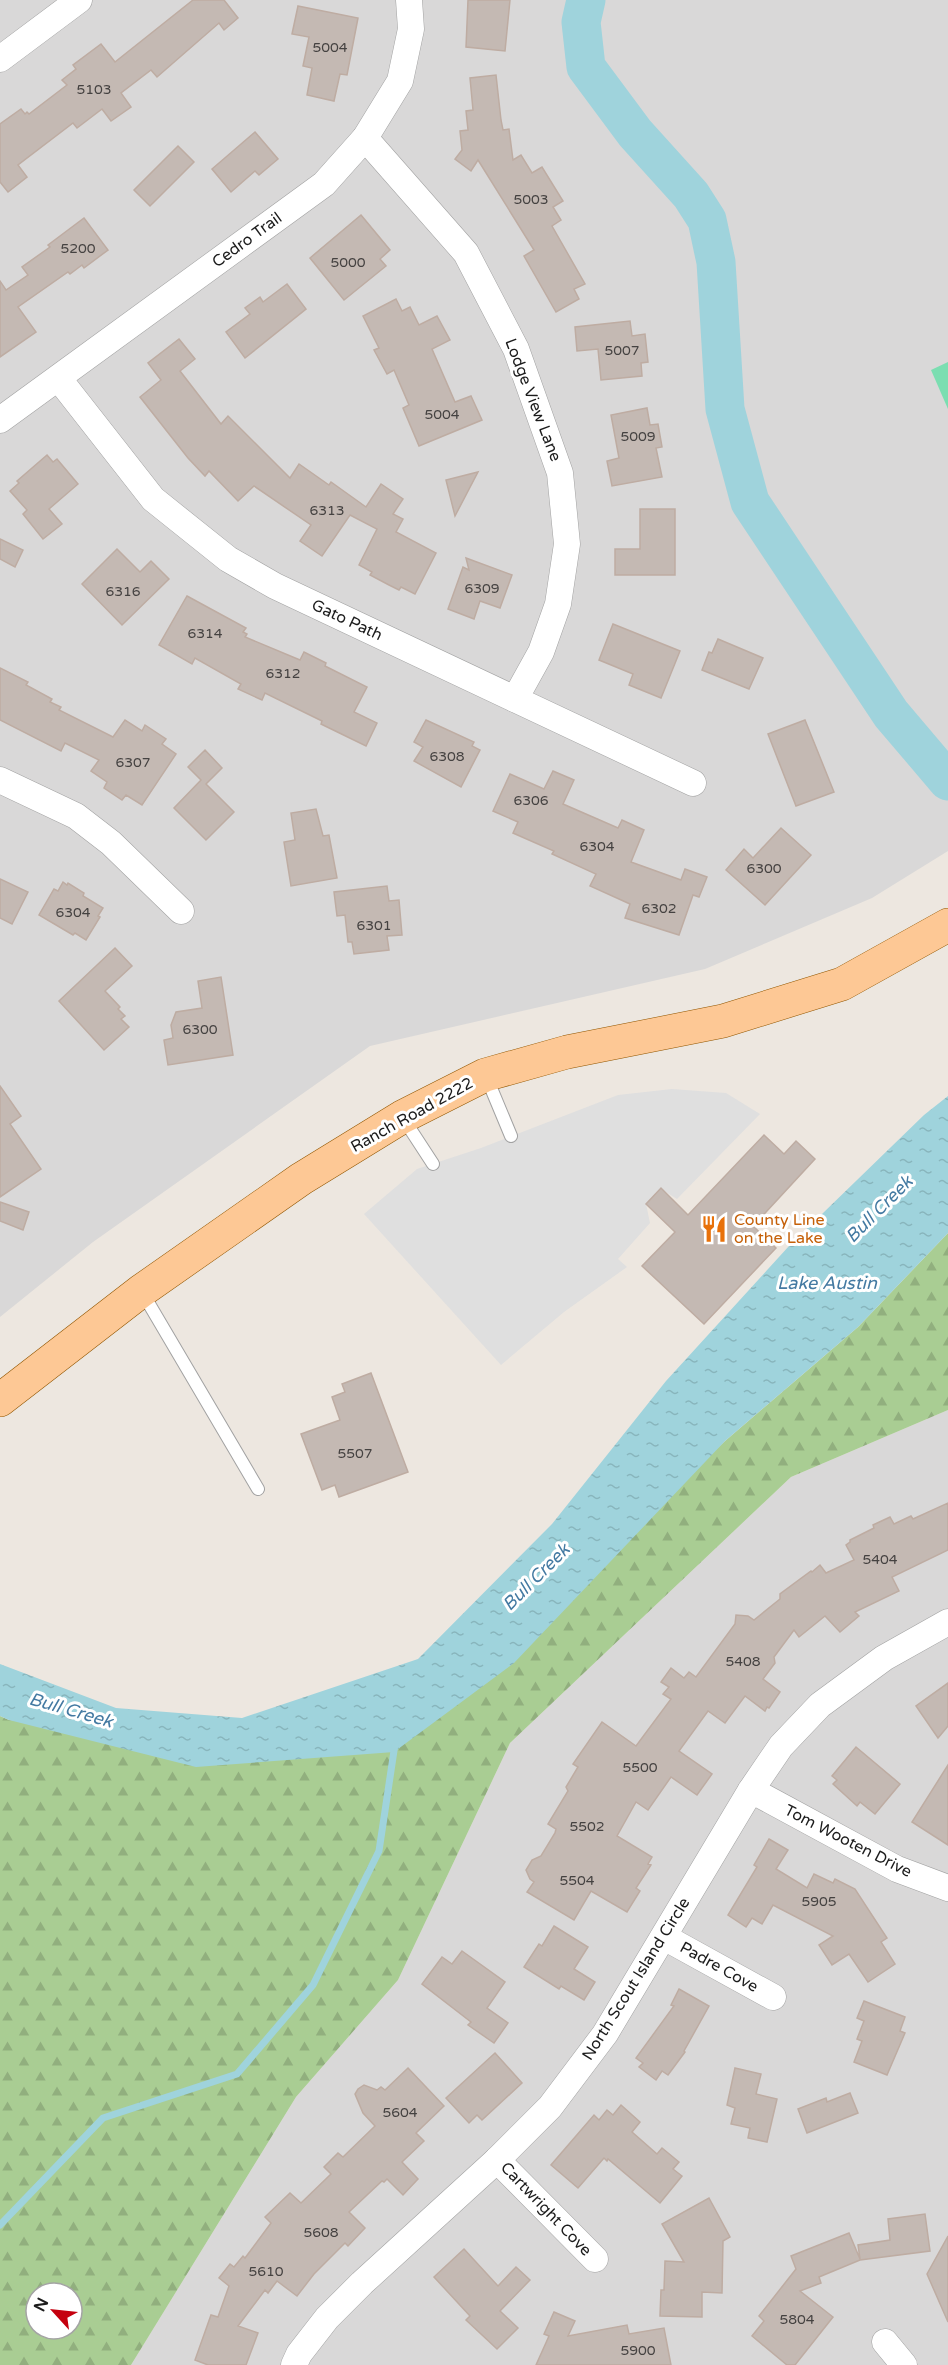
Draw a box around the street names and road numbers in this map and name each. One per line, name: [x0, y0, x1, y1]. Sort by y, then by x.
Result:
street label: Cedro Trail: [208, 208, 286, 272]
street label: Lodge View Lane: [500, 336, 566, 464]
street label: Gato Path: [308, 595, 386, 645]
street label: Ranch Road 2222: [347, 1073, 477, 1157]
street label: Tom Wooten Drive: [781, 1800, 915, 1882]
street label: North Scout Island Circle: [578, 1894, 694, 2064]
street label: Padre Cove: [676, 1937, 762, 1997]
street label: Cartwright Cove: [496, 2158, 596, 2260]

